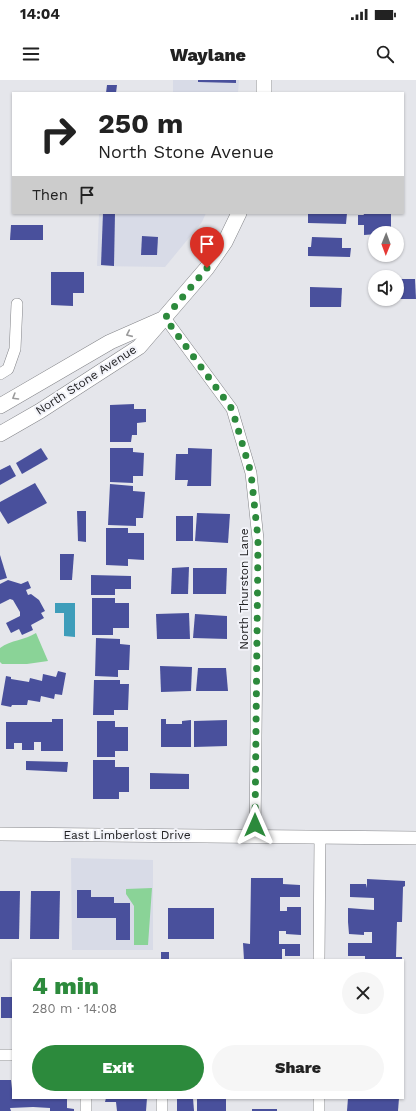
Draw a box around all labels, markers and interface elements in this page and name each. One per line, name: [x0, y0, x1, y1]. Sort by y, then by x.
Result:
text: 14:04: [20, 5, 60, 23]
icon: menu: [20, 43, 42, 65]
icon: search: [374, 43, 396, 65]
text: Waylane: [170, 44, 246, 65]
text: 250 m: [98, 107, 183, 140]
icon: right: [32, 108, 84, 160]
text: North Stone Avenue: [98, 141, 274, 162]
icon: arrive: [76, 184, 98, 206]
text: Then: [32, 186, 68, 204]
north arrow: [368, 226, 404, 262]
map controls: [368, 226, 404, 306]
pin: [190, 227, 224, 268]
icon: arrive: [196, 233, 218, 255]
button: sound: [368, 270, 404, 306]
one-way arrow: [126, 329, 134, 337]
street label: North Stone Avenue: [33, 342, 139, 418]
one-way arrow: [12, 392, 19, 399]
street label: North Thurston Lane: [237, 528, 251, 650]
position arrow: [234, 804, 276, 846]
street label: East Limberlost Drive: [63, 828, 191, 842]
text: 4 min: [32, 972, 99, 1000]
button: close: [342, 972, 384, 1014]
text: 280 m · 14:08: [32, 1001, 117, 1016]
button: Exit: [32, 1045, 204, 1091]
button: Share: [212, 1045, 384, 1091]

